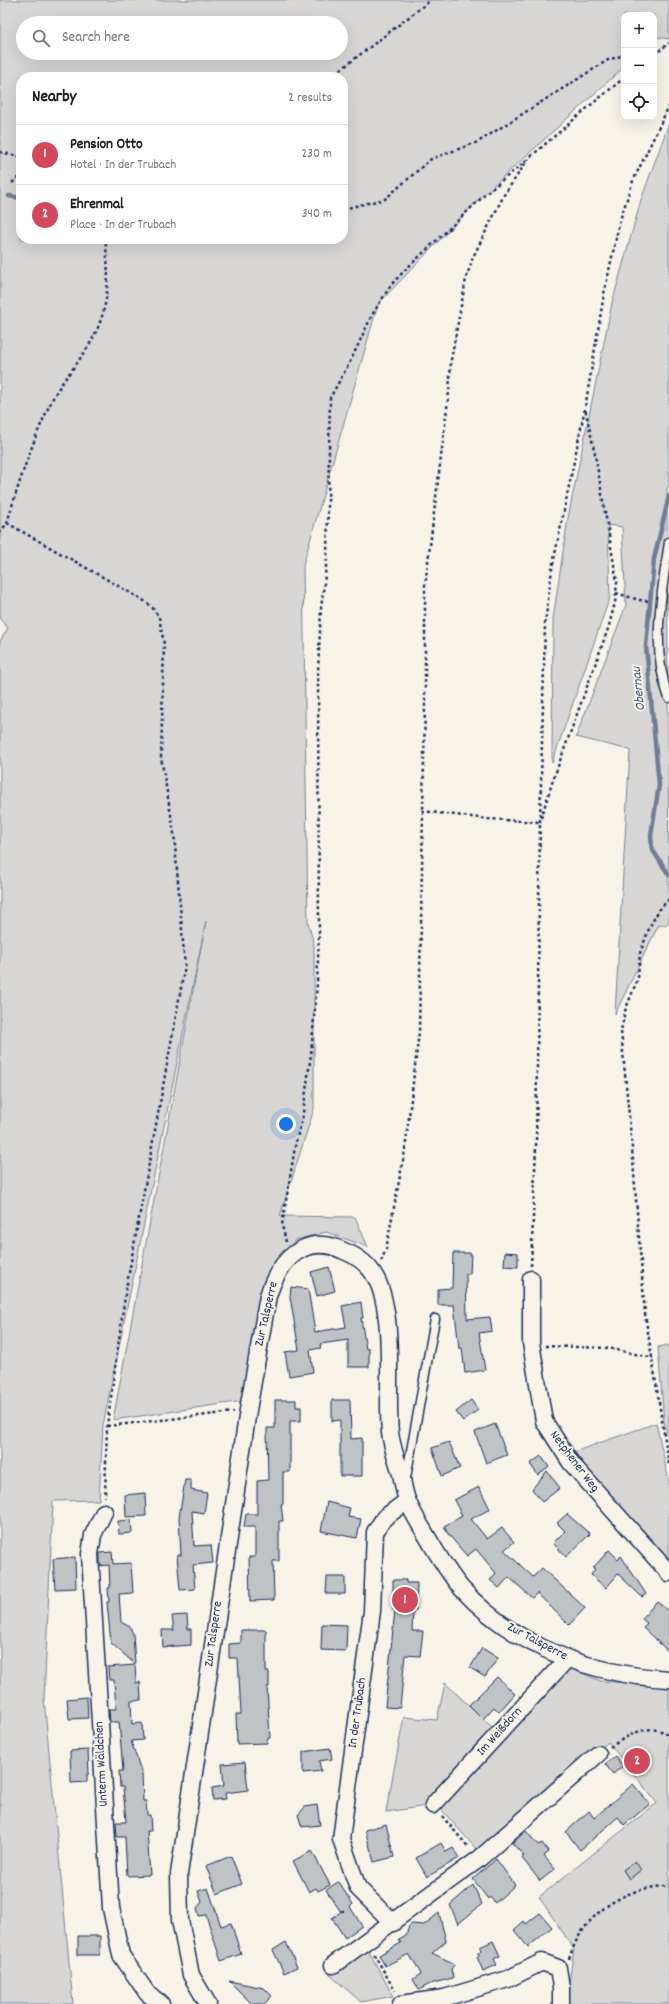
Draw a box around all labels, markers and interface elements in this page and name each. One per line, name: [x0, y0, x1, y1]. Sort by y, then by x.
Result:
map controls: [621, 12, 657, 120]
button: +: [621, 12, 657, 48]
search box: [16, 16, 348, 60]
icon: search: [30, 27, 52, 49]
text: Search here: [62, 27, 130, 49]
button: −: [621, 48, 657, 84]
button: locate: [621, 84, 657, 120]
text: Nearby: [32, 86, 76, 110]
text: 2 results: [288, 89, 332, 108]
text: Pension Otto: [70, 134, 143, 156]
text: 1: [44, 145, 46, 164]
text: 230 m: [302, 145, 332, 164]
text: Hotel · In der Trubach: [70, 156, 176, 175]
text: Ehrenmal: [70, 194, 124, 216]
text: 2: [42, 205, 48, 224]
text: 340 m: [302, 205, 332, 224]
text: Place · In der Trubach: [70, 216, 176, 235]
water label: Obernau: [627, 665, 651, 712]
your location: [276, 1114, 296, 1134]
street label: Zur Talsperre: [250, 1279, 284, 1348]
street label: Netphener Weg: [544, 1427, 604, 1497]
pin: 1: [392, 1585, 418, 1615]
street label: Zur Talsperre: [200, 1600, 228, 1668]
street label: Zur Talsperre: [503, 1618, 571, 1666]
street label: In der Trubach: [344, 1676, 372, 1750]
street label: Im Weißdorn: [473, 1703, 527, 1761]
street label: Unterm Wäldchen: [90, 1721, 114, 1807]
pin: 2: [624, 1746, 650, 1776]

